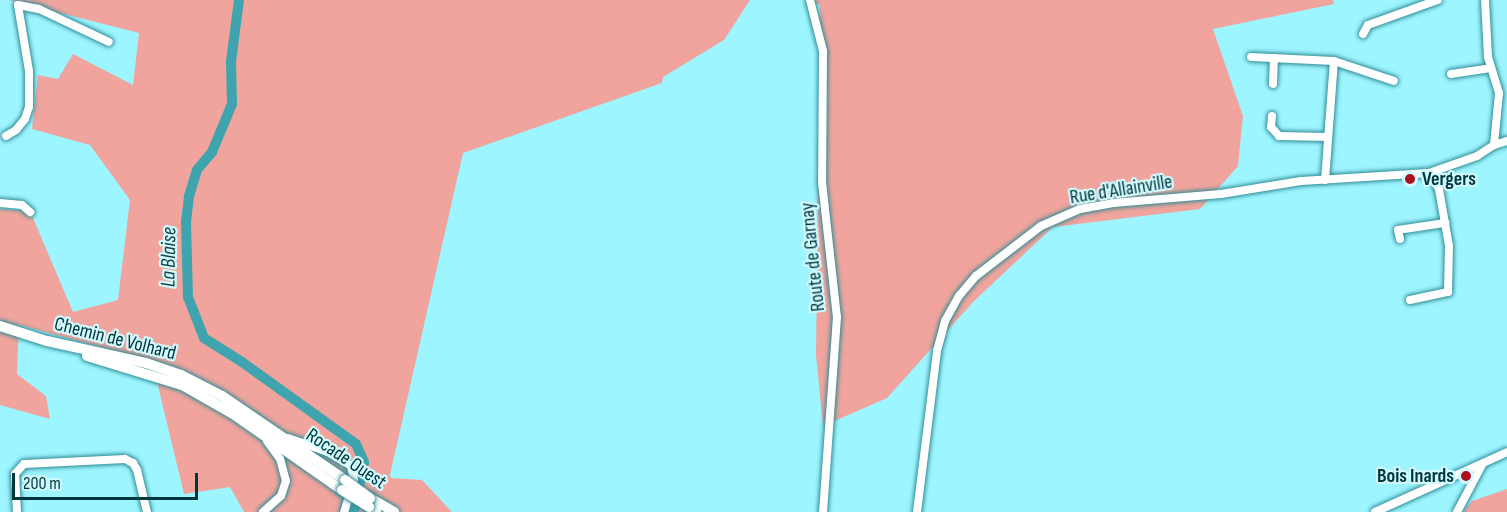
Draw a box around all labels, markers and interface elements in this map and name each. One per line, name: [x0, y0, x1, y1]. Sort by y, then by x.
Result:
place label: Vergers: [1422, 167, 1476, 191]
street label: Rue d'Allainville: [1068, 170, 1174, 210]
marker: Vergers: [1403, 172, 1417, 186]
street label: Route de Garnay: [795, 201, 831, 313]
water label: La Blaise: [156, 227, 182, 287]
street label: Chemin de Volhard: [52, 312, 178, 366]
street label: Rocade Ouest: [301, 423, 391, 495]
scale bar: [15, 461, 201, 499]
place label: Bois Inards: [1377, 464, 1454, 488]
marker: Bois Inards: [1459, 469, 1473, 483]
text: 200 m: [23, 473, 61, 494]

